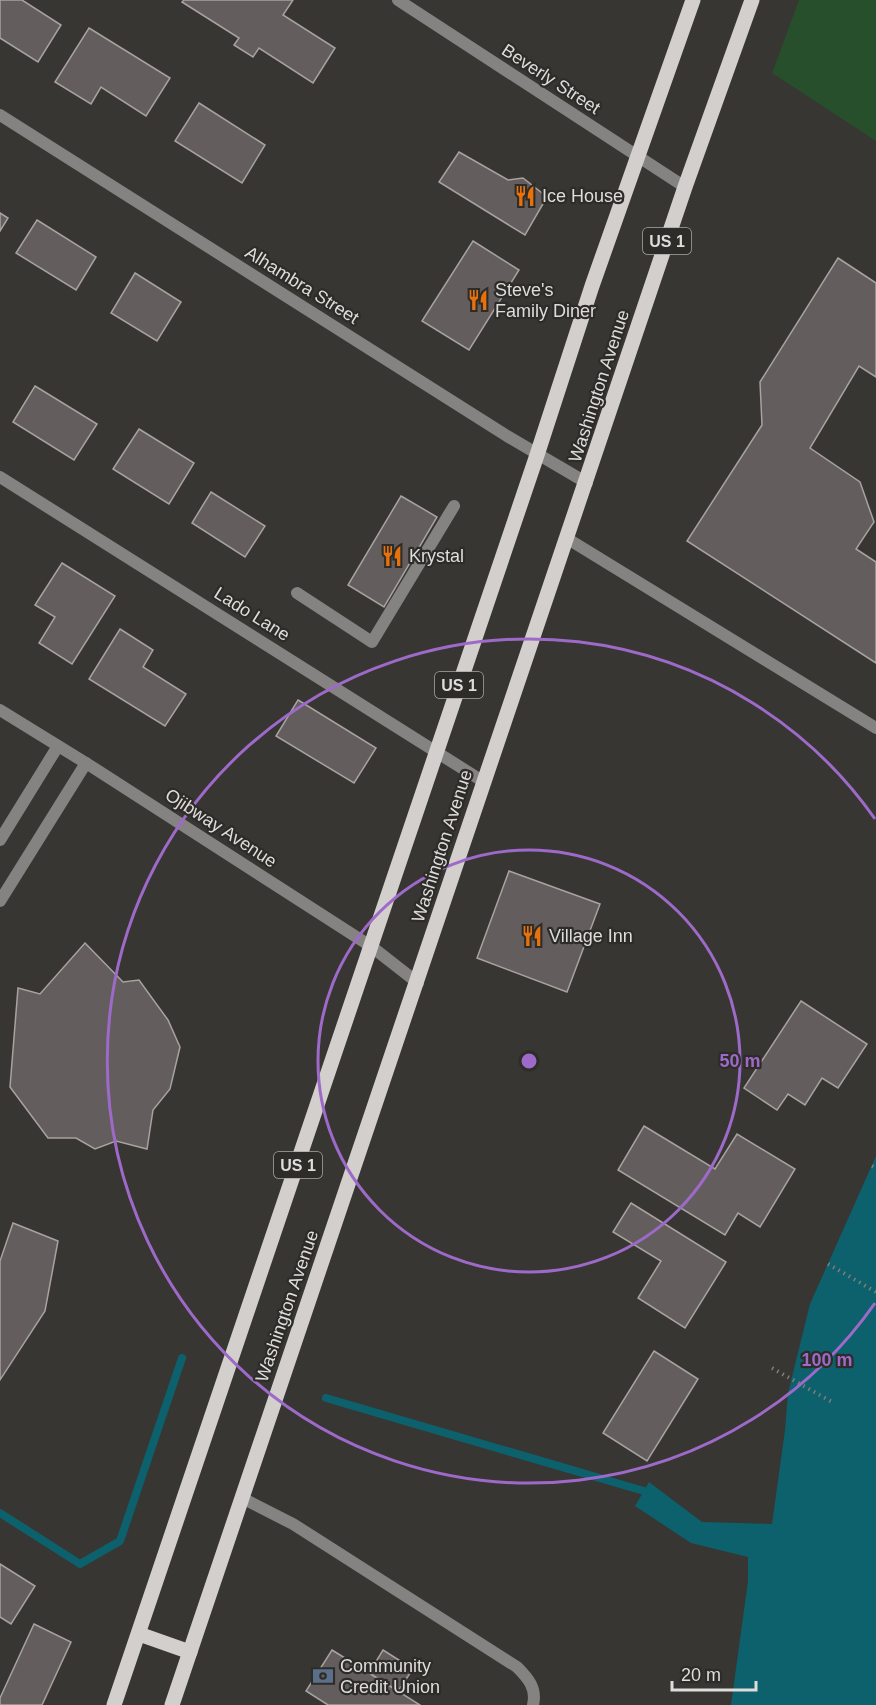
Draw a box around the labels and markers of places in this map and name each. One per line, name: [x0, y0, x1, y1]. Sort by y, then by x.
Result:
restaurant icon: Ice House: [513, 184, 537, 208]
place label: Ice House: [542, 186, 623, 206]
place label: Steve's Family Diner: [495, 280, 596, 321]
restaurant icon: Steve's Family Diner: [466, 288, 490, 312]
restaurant icon: Krystal: [380, 544, 404, 568]
place label: Krystal: [409, 546, 464, 566]
restaurant icon: Village Inn: [520, 924, 544, 948]
place label: Village Inn: [549, 926, 633, 946]
centre of rings: [519, 1051, 539, 1071]
place label: Community Credit Union: [340, 1656, 440, 1697]
bank icon: Community Credit Union: [311, 1664, 335, 1688]

